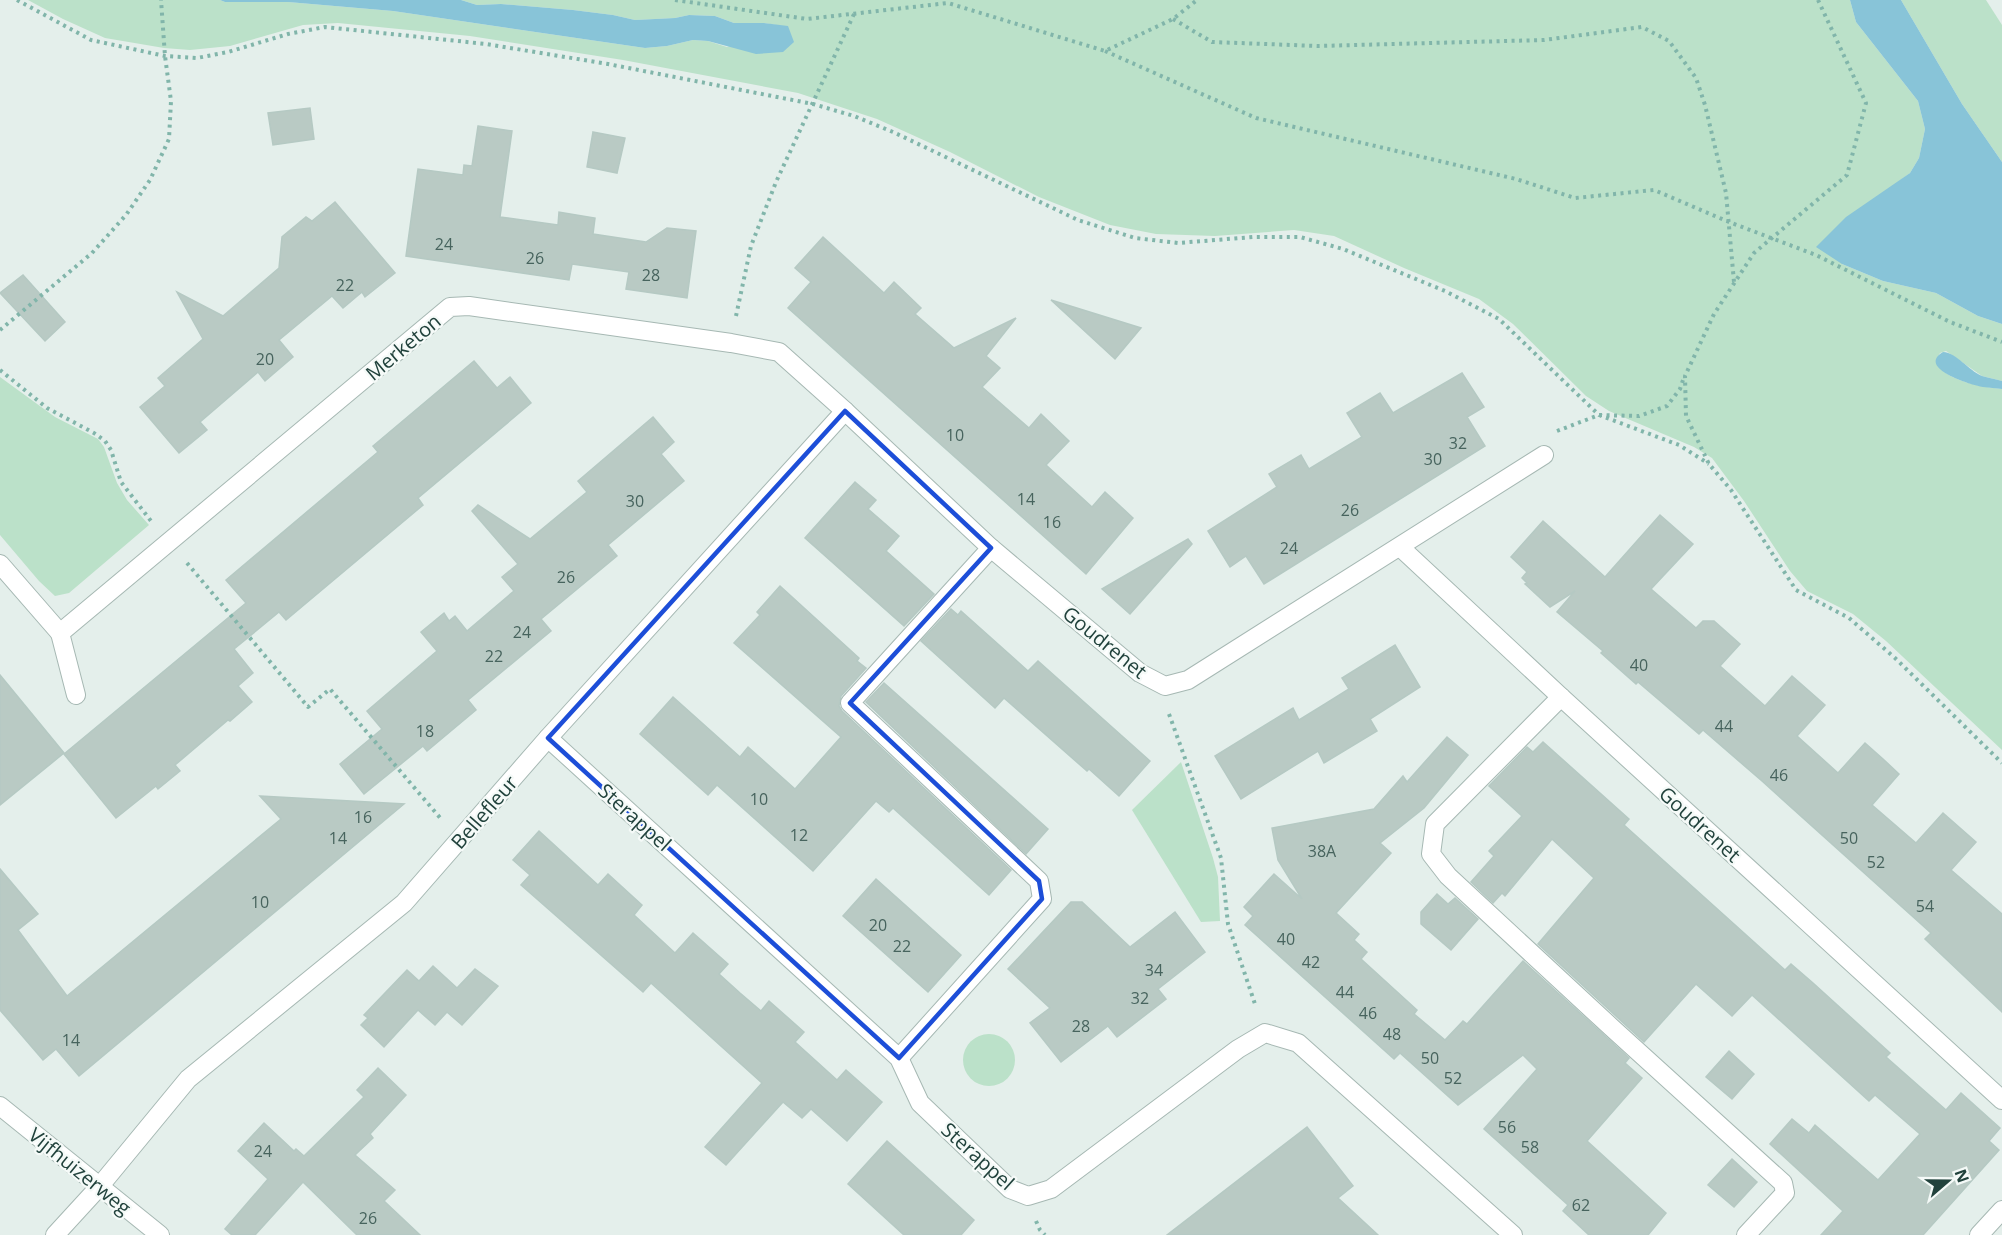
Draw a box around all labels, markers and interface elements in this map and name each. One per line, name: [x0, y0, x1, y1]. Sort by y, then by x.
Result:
house number: 24: [435, 233, 453, 255]
house number: 26: [526, 247, 544, 269]
house number: 28: [642, 264, 660, 286]
house number: 22: [336, 274, 354, 296]
street label: Merketon: [360, 308, 446, 386]
house number: 20: [256, 348, 274, 370]
house number: 10: [946, 424, 964, 446]
house number: 32: [1449, 432, 1467, 454]
house number: 30: [1424, 448, 1442, 470]
house number: 14: [1017, 488, 1035, 510]
house number: 30: [626, 490, 644, 512]
house number: 26: [1341, 499, 1359, 521]
house number: 16: [1043, 511, 1061, 533]
house number: 24: [1280, 537, 1298, 559]
house number: 26: [557, 566, 575, 588]
street label: Goudrenet: [1057, 600, 1153, 684]
house number: 24: [513, 621, 531, 643]
house number: 22: [485, 645, 503, 667]
house number: 40: [1630, 654, 1648, 676]
house number: 44: [1715, 715, 1733, 737]
house number: 18: [416, 720, 434, 742]
house number: 46: [1770, 764, 1788, 786]
street label: Bellefleur: [445, 770, 523, 854]
street label: Sterappel: [593, 777, 677, 857]
street label: Goudrenet: [1653, 780, 1747, 868]
house number: 10: [750, 788, 768, 810]
house number: 16: [354, 806, 372, 828]
house number: 12: [790, 824, 808, 846]
house number: 14: [329, 827, 347, 849]
house number: 50: [1840, 827, 1858, 849]
house number: 38A: [1308, 840, 1337, 862]
house number: 52: [1867, 851, 1885, 873]
house number: 10: [251, 891, 269, 913]
house number: 54: [1916, 895, 1934, 917]
house number: 20: [869, 914, 887, 936]
house number: 40: [1277, 928, 1295, 950]
house number: 22: [893, 935, 911, 957]
house number: 42: [1302, 951, 1320, 973]
house number: 34: [1145, 959, 1163, 981]
house number: 44: [1336, 981, 1354, 1003]
house number: 32: [1131, 987, 1149, 1009]
house number: 46: [1359, 1002, 1377, 1024]
house number: 28: [1072, 1015, 1090, 1037]
house number: 48: [1383, 1023, 1401, 1045]
house number: 14: [62, 1029, 80, 1051]
house number: 50: [1421, 1047, 1439, 1069]
house number: 52: [1444, 1067, 1462, 1089]
street label: Sterappel: [936, 1116, 1020, 1196]
house number: 56: [1498, 1116, 1516, 1138]
street label: Vijfhuizerweg: [23, 1121, 137, 1221]
house number: 58: [1521, 1136, 1539, 1158]
house number: 24: [254, 1140, 272, 1162]
north arrow: [1918, 1151, 1978, 1211]
text: N: [1950, 1166, 1975, 1186]
house number: 62: [1572, 1194, 1590, 1216]
house number: 26: [359, 1207, 377, 1229]

